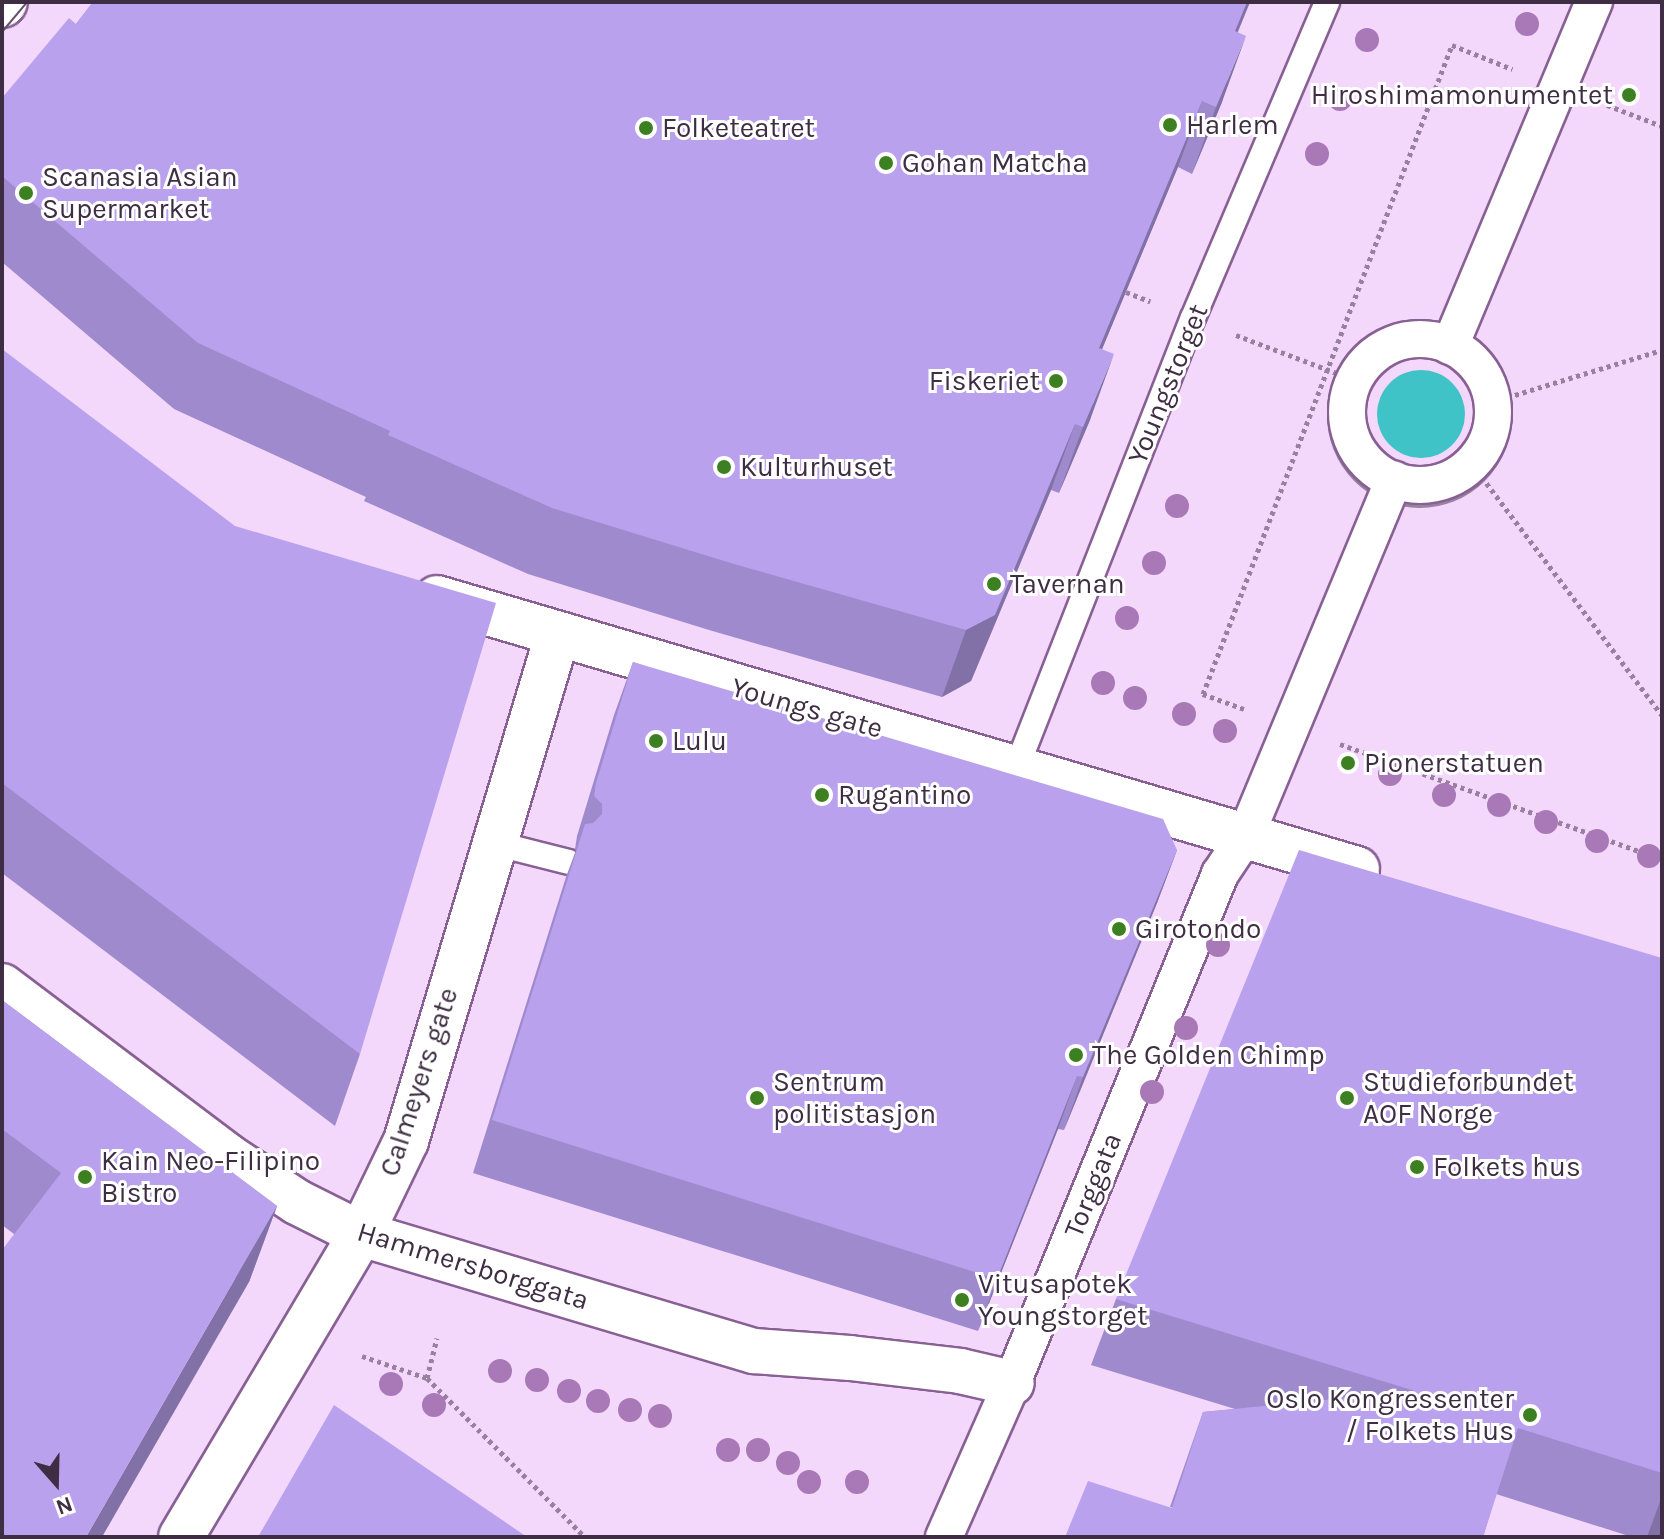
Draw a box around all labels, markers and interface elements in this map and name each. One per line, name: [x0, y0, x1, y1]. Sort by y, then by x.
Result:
place label: Hiroshimamonumentet: [1311, 78, 1613, 112]
marker: Hiroshimamonumentet: [1620, 86, 1638, 104]
place label: Harlem: [1186, 108, 1279, 142]
place label: Folketeatret: [662, 111, 815, 145]
marker: Harlem: [1161, 116, 1179, 134]
marker: Folketeatret: [637, 119, 655, 137]
place label: Gohan Matcha: [902, 146, 1088, 180]
marker: Gohan Matcha: [877, 154, 895, 172]
place label: Scanasia Asian Supermarket: [42, 160, 238, 226]
marker: Scanasia Asian Supermarket: [17, 184, 35, 202]
street label: Youngstorget: [1121, 299, 1215, 469]
place label: Fiskeriet: [929, 364, 1040, 398]
marker: Fiskeriet: [1047, 372, 1065, 390]
place label: Kulturhuset: [740, 450, 893, 484]
marker: Kulturhuset: [715, 458, 733, 476]
place label: Tavernan: [1010, 567, 1125, 601]
marker: Tavernan: [985, 575, 1003, 593]
street label: Youngs gate: [727, 670, 887, 746]
place label: Lulu: [672, 724, 727, 758]
marker: Lulu: [647, 732, 665, 750]
place label: Pionerstatuen: [1364, 746, 1544, 780]
marker: Pionerstatuen: [1339, 754, 1357, 772]
place label: Rugantino: [838, 778, 971, 812]
marker: Rugantino: [813, 786, 831, 804]
place label: Girotondo: [1135, 912, 1261, 946]
marker: Girotondo: [1110, 920, 1128, 938]
street label: Calmeyers gate: [373, 984, 465, 1180]
place label: The Golden Chimp: [1092, 1038, 1325, 1072]
marker: The Golden Chimp: [1067, 1046, 1085, 1064]
place label: Sentrum politistasjon: [773, 1065, 936, 1131]
place label: Studieforbundet AOF Norge: [1363, 1065, 1574, 1131]
marker: Sentrum politistasjon: [748, 1089, 766, 1107]
marker: Studieforbundet AOF Norge: [1338, 1089, 1356, 1107]
street label: Torggata: [1057, 1128, 1129, 1242]
place label: Kain Neo-Filipino Bistro: [101, 1144, 320, 1210]
place label: Folkets hus: [1433, 1150, 1581, 1184]
marker: Folkets hus: [1408, 1158, 1426, 1176]
marker: Kain Neo-Filipino Bistro: [76, 1168, 94, 1186]
street label: Hammersborggata: [353, 1215, 593, 1317]
place label: Vitusapotek Youngstorget: [978, 1267, 1147, 1333]
marker: Vitusapotek Youngstorget: [953, 1291, 971, 1309]
place label: Oslo Kongressenter / Folkets Hus: [1266, 1382, 1514, 1448]
marker: Oslo Kongressenter / Folkets Hus: [1521, 1406, 1539, 1424]
north arrow: [16, 1443, 96, 1523]
text: N: [52, 1491, 76, 1520]

